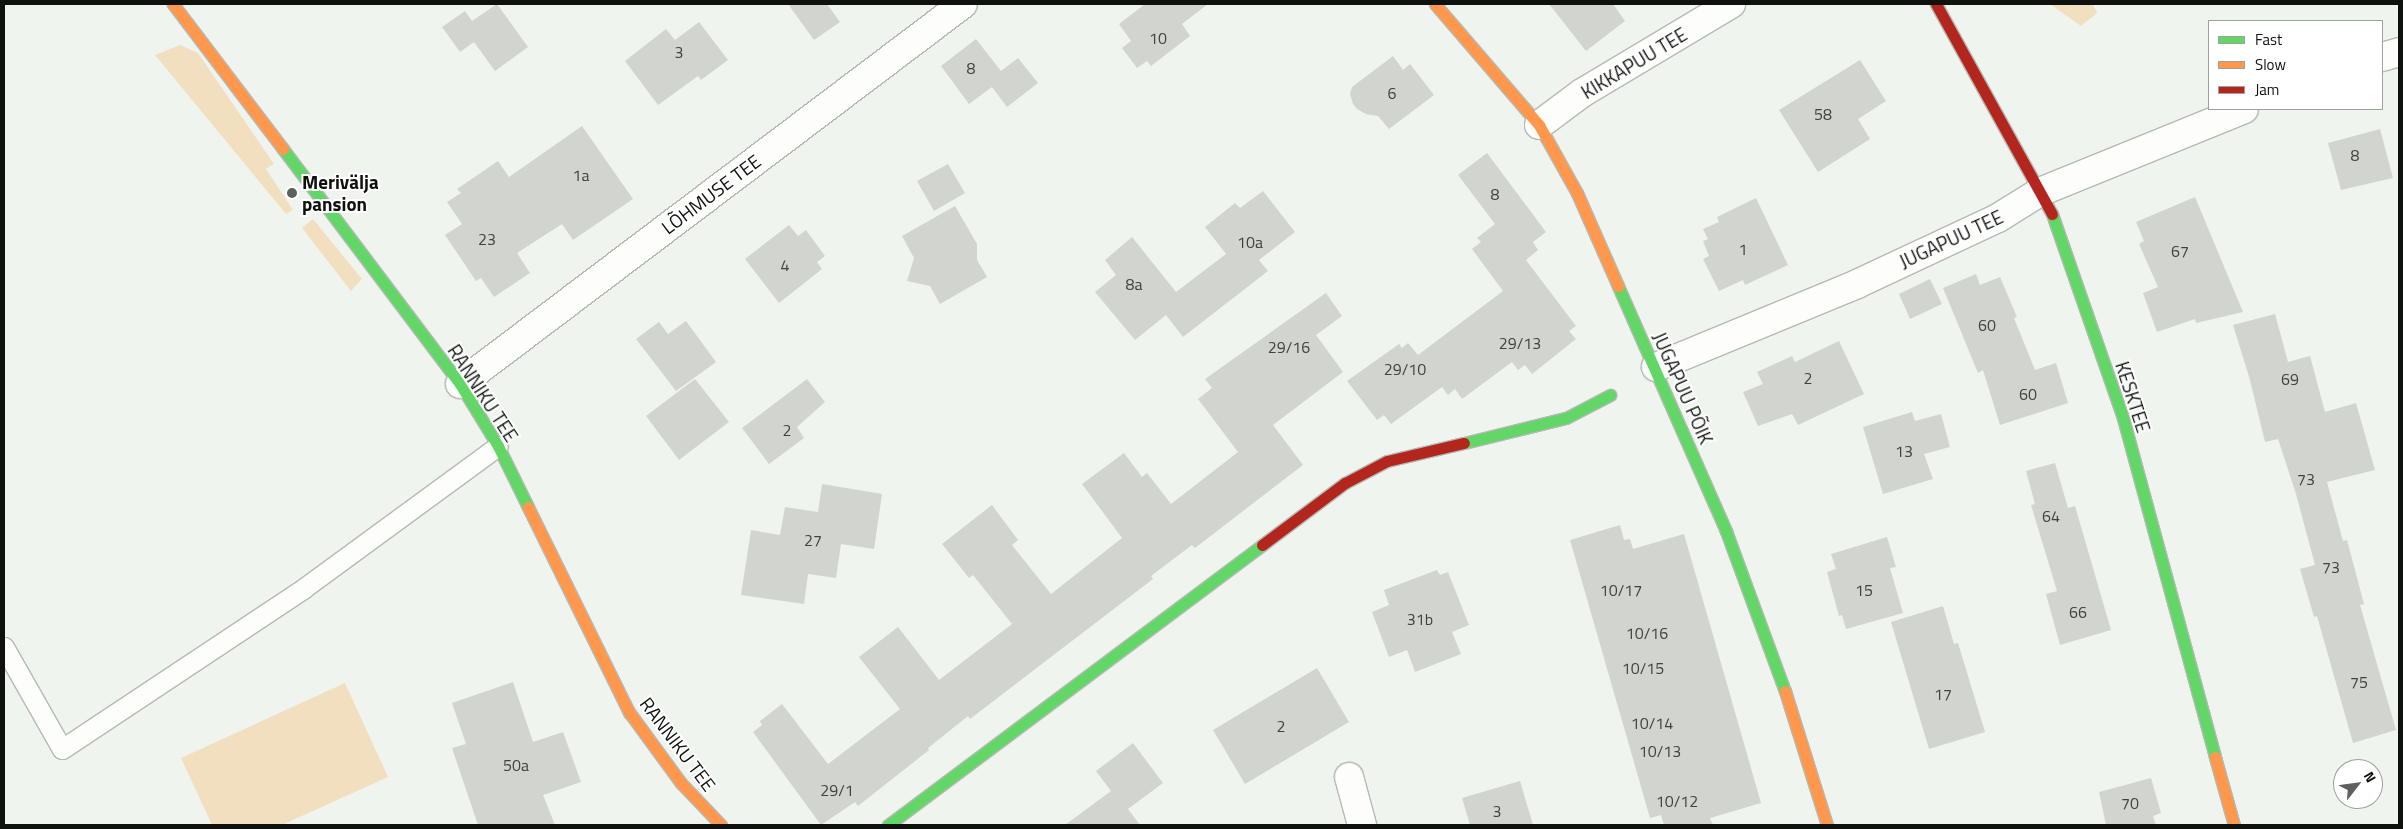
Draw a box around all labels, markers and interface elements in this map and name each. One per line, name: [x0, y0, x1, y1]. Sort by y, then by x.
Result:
legend: [2208, 20, 2383, 110]
street label: KIKKAPUU TEE: [1577, 22, 1691, 104]
house number: 10: [1149, 28, 1167, 48]
text: Fast: [2255, 28, 2282, 51]
house number: 3: [675, 42, 683, 62]
text: Slow: [2255, 53, 2286, 76]
house number: 8: [967, 58, 975, 78]
text: Jam: [2255, 78, 2279, 101]
house number: 6: [1388, 83, 1396, 103]
house number: 58: [1814, 104, 1832, 124]
house number: 8: [2351, 145, 2359, 165]
street label: LÕHMUSE TEE: [657, 149, 765, 239]
house number: 1a: [573, 165, 589, 185]
place label: Merivälja pansion: [302, 171, 379, 215]
house number: 8: [1491, 184, 1499, 204]
marker: Merivälja pansion: [286, 187, 298, 199]
street label: JUGAPUU TEE: [1896, 205, 2006, 273]
house number: 23: [478, 229, 496, 249]
house number: 10a: [1237, 232, 1263, 252]
house number: 1: [1739, 239, 1747, 259]
house number: 67: [2171, 241, 2189, 261]
house number: 4: [781, 255, 789, 275]
house number: 8a: [1126, 274, 1142, 294]
house number: 60: [1978, 315, 1996, 335]
street label: JUGAPUU PÕIK: [1648, 329, 1718, 447]
house number: 29/13: [1499, 333, 1541, 353]
house number: 29/16: [1268, 337, 1310, 357]
street label: RANNIKU TEE: [443, 340, 523, 446]
house number: 29/10: [1384, 359, 1426, 379]
street label: KESKTEE: [2111, 359, 2155, 435]
house number: 2: [1804, 368, 1812, 388]
house number: 69: [2281, 369, 2299, 389]
house number: 60: [2019, 384, 2037, 404]
house number: 2: [783, 420, 791, 440]
house number: 13: [1895, 441, 1913, 461]
house number: 73: [2297, 469, 2315, 489]
house number: 64: [2042, 506, 2060, 526]
house number: 27: [804, 530, 822, 550]
house number: 73: [2322, 557, 2340, 577]
house number: 10/17: [1600, 580, 1642, 600]
house number: 15: [1855, 580, 1873, 600]
house number: 66: [2069, 602, 2087, 622]
house number: 31b: [1407, 609, 1433, 629]
house number: 10/16: [1626, 623, 1668, 643]
house number: 10/15: [1622, 658, 1664, 678]
house number: 75: [2350, 672, 2368, 692]
house number: 17: [1934, 684, 1952, 704]
street label: RANNIKU TEE: [635, 693, 721, 795]
house number: 10/14: [1631, 713, 1673, 733]
house number: 2: [1277, 716, 1285, 736]
house number: 10/13: [1639, 741, 1681, 761]
house number: 50a: [503, 755, 529, 775]
north arrow: [2333, 759, 2383, 809]
text: N: [2359, 767, 2382, 786]
house number: 29/1: [820, 780, 854, 800]
house number: 10/12: [1656, 791, 1698, 811]
house number: 70: [2121, 793, 2139, 813]
house number: 3: [1493, 801, 1501, 821]

